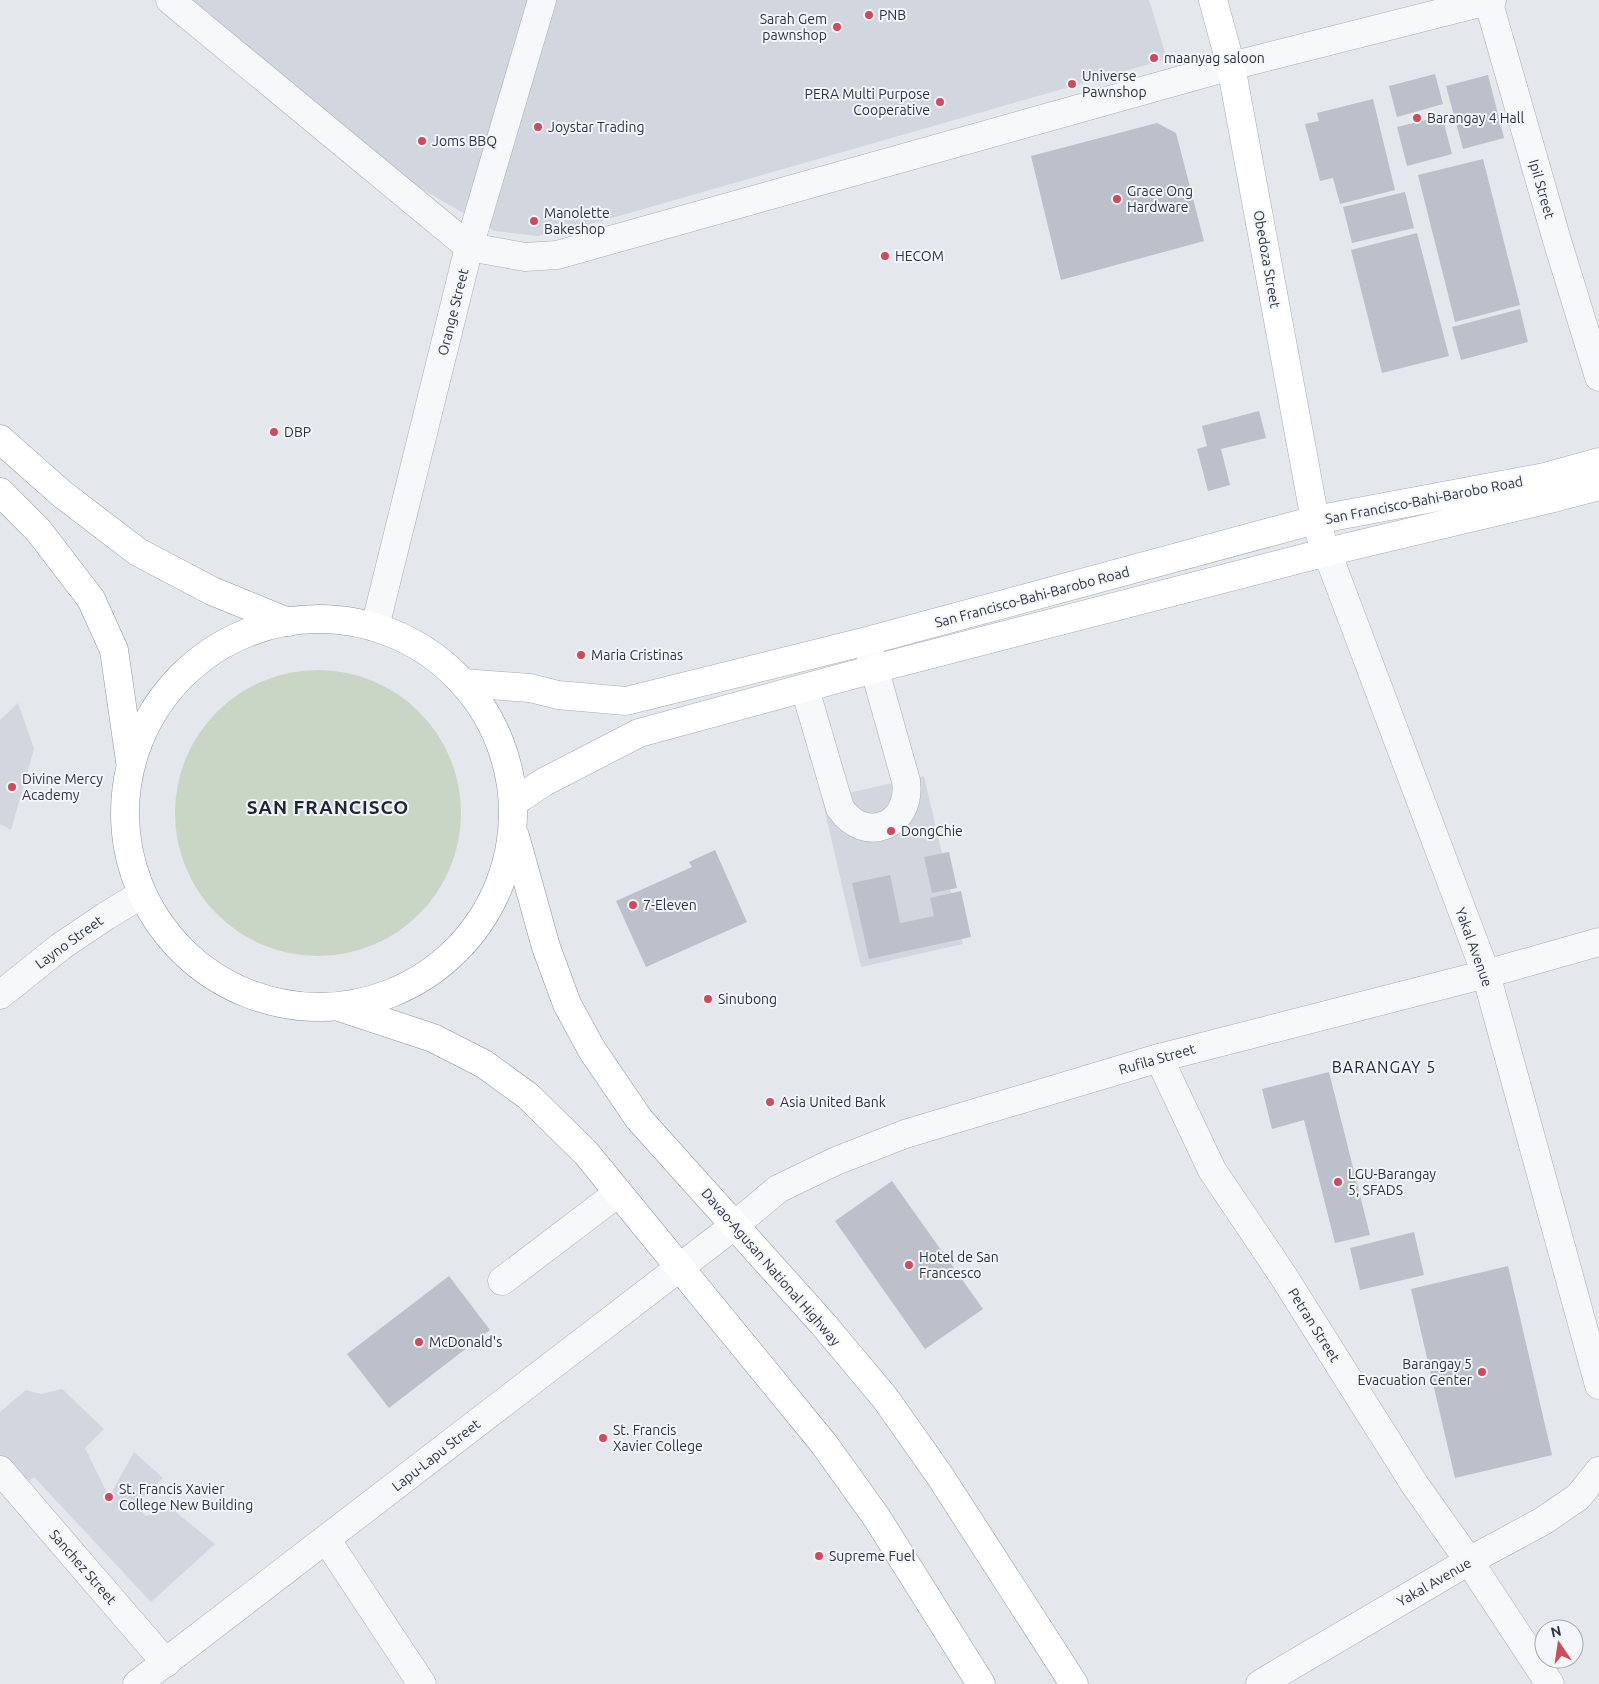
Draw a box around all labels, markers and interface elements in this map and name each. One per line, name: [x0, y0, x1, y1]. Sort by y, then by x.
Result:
place label: PNB: [879, 7, 906, 23]
marker: PNB: [863, 9, 875, 21]
place label: Sarah Gem pawnshop: [760, 11, 827, 43]
marker: Sarah Gem pawnshop: [831, 21, 843, 33]
place label: maanyag saloon: [1164, 50, 1265, 66]
marker: maanyag saloon: [1148, 52, 1160, 64]
place label: Universe Pawnshop: [1082, 68, 1147, 100]
marker: Universe Pawnshop: [1066, 78, 1078, 90]
place label: PERA Multi Purpose Cooperative: [805, 86, 930, 118]
marker: PERA Multi Purpose Cooperative: [934, 96, 946, 108]
place label: Barangay 4 Hall: [1427, 110, 1524, 126]
marker: Barangay 4 Hall: [1411, 112, 1423, 124]
place label: Joystar Trading: [548, 119, 645, 135]
marker: Joystar Trading: [532, 121, 544, 133]
place label: Joms BBQ: [432, 133, 497, 149]
marker: Joms BBQ: [416, 135, 428, 147]
street label: Ipil Street: [1526, 157, 1558, 221]
place label: Grace Ong Hardware: [1127, 183, 1193, 215]
marker: Grace Ong Hardware: [1111, 193, 1123, 205]
place label: Manolette Bakeshop: [544, 205, 610, 237]
street label: Obedoza Street: [1251, 209, 1284, 310]
marker: Manolette Bakeshop: [528, 215, 540, 227]
place label: HECOM: [895, 248, 944, 264]
marker: HECOM: [879, 250, 891, 262]
street label: Orange Street: [434, 266, 472, 357]
place label: DBP: [284, 424, 311, 440]
marker: DBP: [268, 426, 280, 438]
street label: San Francisco-Bahi-Barobo Road: [1324, 473, 1524, 527]
street label: San Francisco-Bahi-Barobo Road: [933, 563, 1131, 631]
place label: Maria Cristinas: [591, 647, 683, 663]
marker: Maria Cristinas: [575, 649, 587, 661]
place label: Divine Mercy Academy: [22, 771, 103, 803]
marker: Divine Mercy Academy: [6, 781, 18, 793]
district label: SAN FRANCISCO: [247, 796, 409, 818]
place label: DongChie: [901, 823, 963, 839]
marker: DongChie: [885, 825, 897, 837]
place label: 7-Eleven: [643, 897, 697, 913]
marker: 7-Eleven: [627, 899, 639, 911]
street label: Yakal Avenue: [1452, 905, 1496, 989]
street label: Layno Street: [32, 912, 106, 972]
place label: Sinubong: [718, 991, 777, 1007]
marker: Sinubong: [702, 993, 714, 1005]
street label: Rufila Street: [1117, 1040, 1197, 1078]
district label: BARANGAY 5: [1332, 1058, 1436, 1076]
place label: Asia United Bank: [780, 1094, 886, 1110]
marker: Asia United Bank: [764, 1096, 776, 1108]
place label: LGU-Barangay 5, SFADS: [1348, 1166, 1436, 1198]
marker: LGU-Barangay 5, SFADS: [1332, 1176, 1344, 1188]
street label: Davao-Agusan National Highway: [698, 1185, 844, 1349]
place label: Hotel de San Francesco: [919, 1249, 999, 1281]
marker: Hotel de San Francesco: [903, 1259, 915, 1271]
street label: Petran Street: [1285, 1285, 1343, 1365]
place label: McDonald's: [429, 1334, 502, 1350]
marker: McDonald's: [413, 1336, 425, 1348]
place label: Barangay 5 Evacuation Center: [1358, 1356, 1473, 1388]
marker: Barangay 5 Evacuation Center: [1476, 1366, 1488, 1378]
street label: Lapu-Lapu Street: [389, 1415, 484, 1494]
place label: St. Francis Xavier College: [613, 1422, 703, 1454]
marker: St. Francis Xavier College: [597, 1432, 609, 1444]
place label: St. Francis Xavier College New Building: [119, 1481, 253, 1513]
marker: St. Francis Xavier College New Building: [103, 1491, 115, 1503]
street label: Sanchez Street: [46, 1526, 120, 1608]
place label: Supreme Fuel: [829, 1548, 915, 1564]
marker: Supreme Fuel: [813, 1550, 825, 1562]
street label: Yakal Avenue: [1394, 1554, 1474, 1610]
north arrow: [1534, 1619, 1584, 1669]
text: N: [1549, 1622, 1563, 1640]

